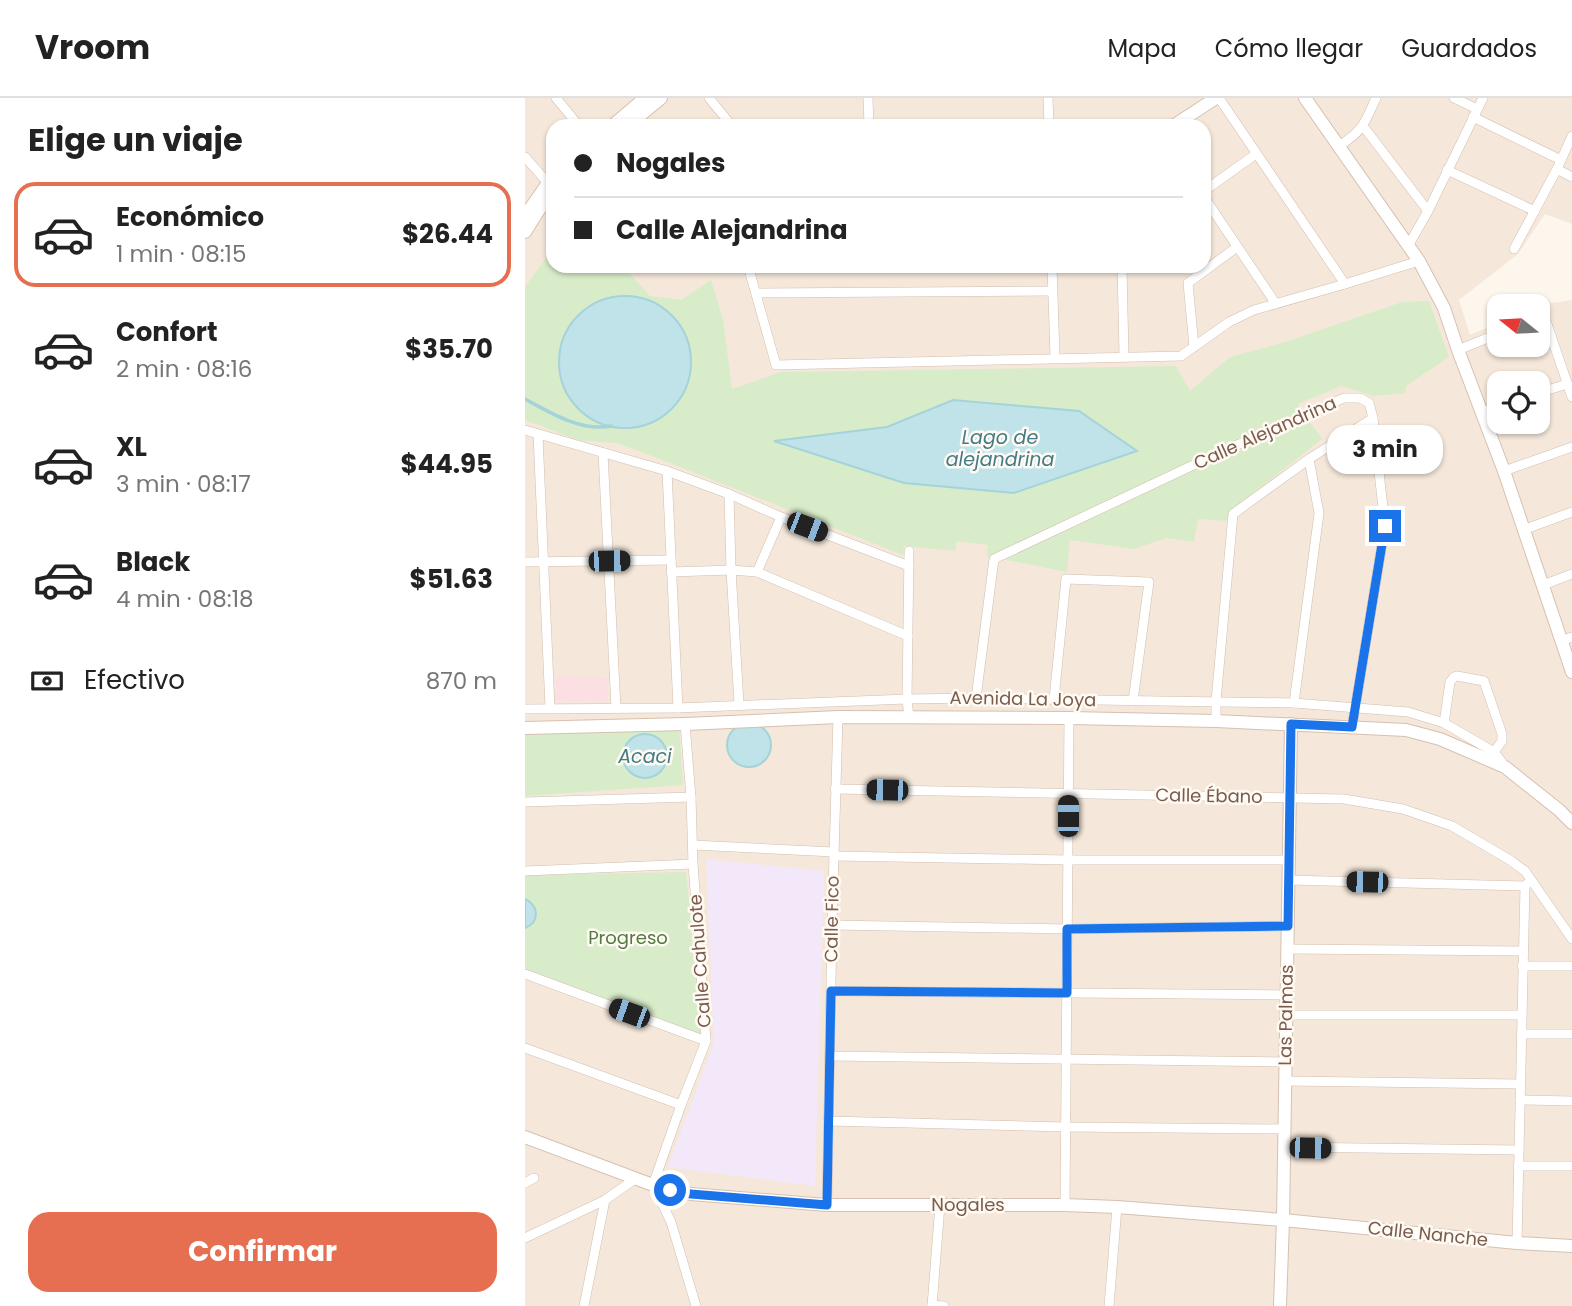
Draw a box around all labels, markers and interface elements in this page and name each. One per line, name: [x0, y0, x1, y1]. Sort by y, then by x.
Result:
text: Vroom: [35, 24, 150, 71]
text: Mapa: [1107, 32, 1177, 65]
text: Cómo llegar: [1215, 32, 1363, 65]
text: Guardados: [1401, 32, 1537, 65]
text: Elige un viaje: [28, 117, 243, 162]
text: Nogales: [616, 145, 726, 181]
text: Económico: [116, 199, 264, 235]
icon: car: [32, 203, 95, 266]
text: Calle Alejandrina: [616, 212, 848, 248]
text: $26.44: [402, 216, 493, 252]
text: 1 min · 08:15: [116, 238, 246, 270]
north arrow: [1487, 294, 1551, 357]
map controls: [1487, 294, 1550, 434]
text: Confort: [116, 314, 218, 350]
icon: car: [32, 318, 95, 381]
text: $35.70: [405, 331, 493, 367]
text: 2 min · 08:16: [116, 353, 252, 385]
button: locate: [1487, 371, 1550, 434]
street label: Calle Alejandrina: [1189, 390, 1340, 475]
water label: Lago de alejandrina: [946, 424, 1054, 473]
callout: 3 min: [1327, 424, 1443, 474]
text: XL: [116, 429, 147, 465]
icon: car: [32, 433, 95, 496]
text: 3 min: [1352, 433, 1418, 465]
text: $44.95: [400, 446, 493, 482]
text: 3 min · 08:17: [116, 468, 251, 500]
car: [784, 510, 831, 544]
route end: [1369, 510, 1401, 542]
text: Black: [116, 544, 190, 580]
icon: car: [32, 548, 95, 611]
car: [588, 550, 631, 572]
text: $51.63: [410, 561, 493, 597]
text: 4 min · 08:18: [116, 583, 254, 615]
icon: cash: [28, 662, 66, 700]
text: Efectivo: [84, 662, 185, 698]
text: 870 m: [426, 665, 497, 697]
street label: Avenida La Joya: [950, 685, 1097, 712]
water label: Acaci: [617, 743, 672, 770]
car: [866, 779, 909, 801]
street label: Calle Ébano: [1155, 782, 1263, 809]
car: [1058, 795, 1079, 837]
car: [1346, 871, 1389, 893]
street label: Calle Fico: [818, 875, 845, 963]
street label: Calle Cahulote: [682, 893, 717, 1029]
park label: Progreso: [588, 925, 668, 950]
street label: Las Palmas: [1272, 964, 1299, 1066]
car: [606, 996, 653, 1030]
car: [1289, 1137, 1332, 1159]
route start: [654, 1174, 686, 1206]
street label: Nogales: [931, 1192, 1005, 1217]
button: Confirmar: [28, 1212, 497, 1292]
street label: Calle Nanche: [1367, 1215, 1489, 1252]

